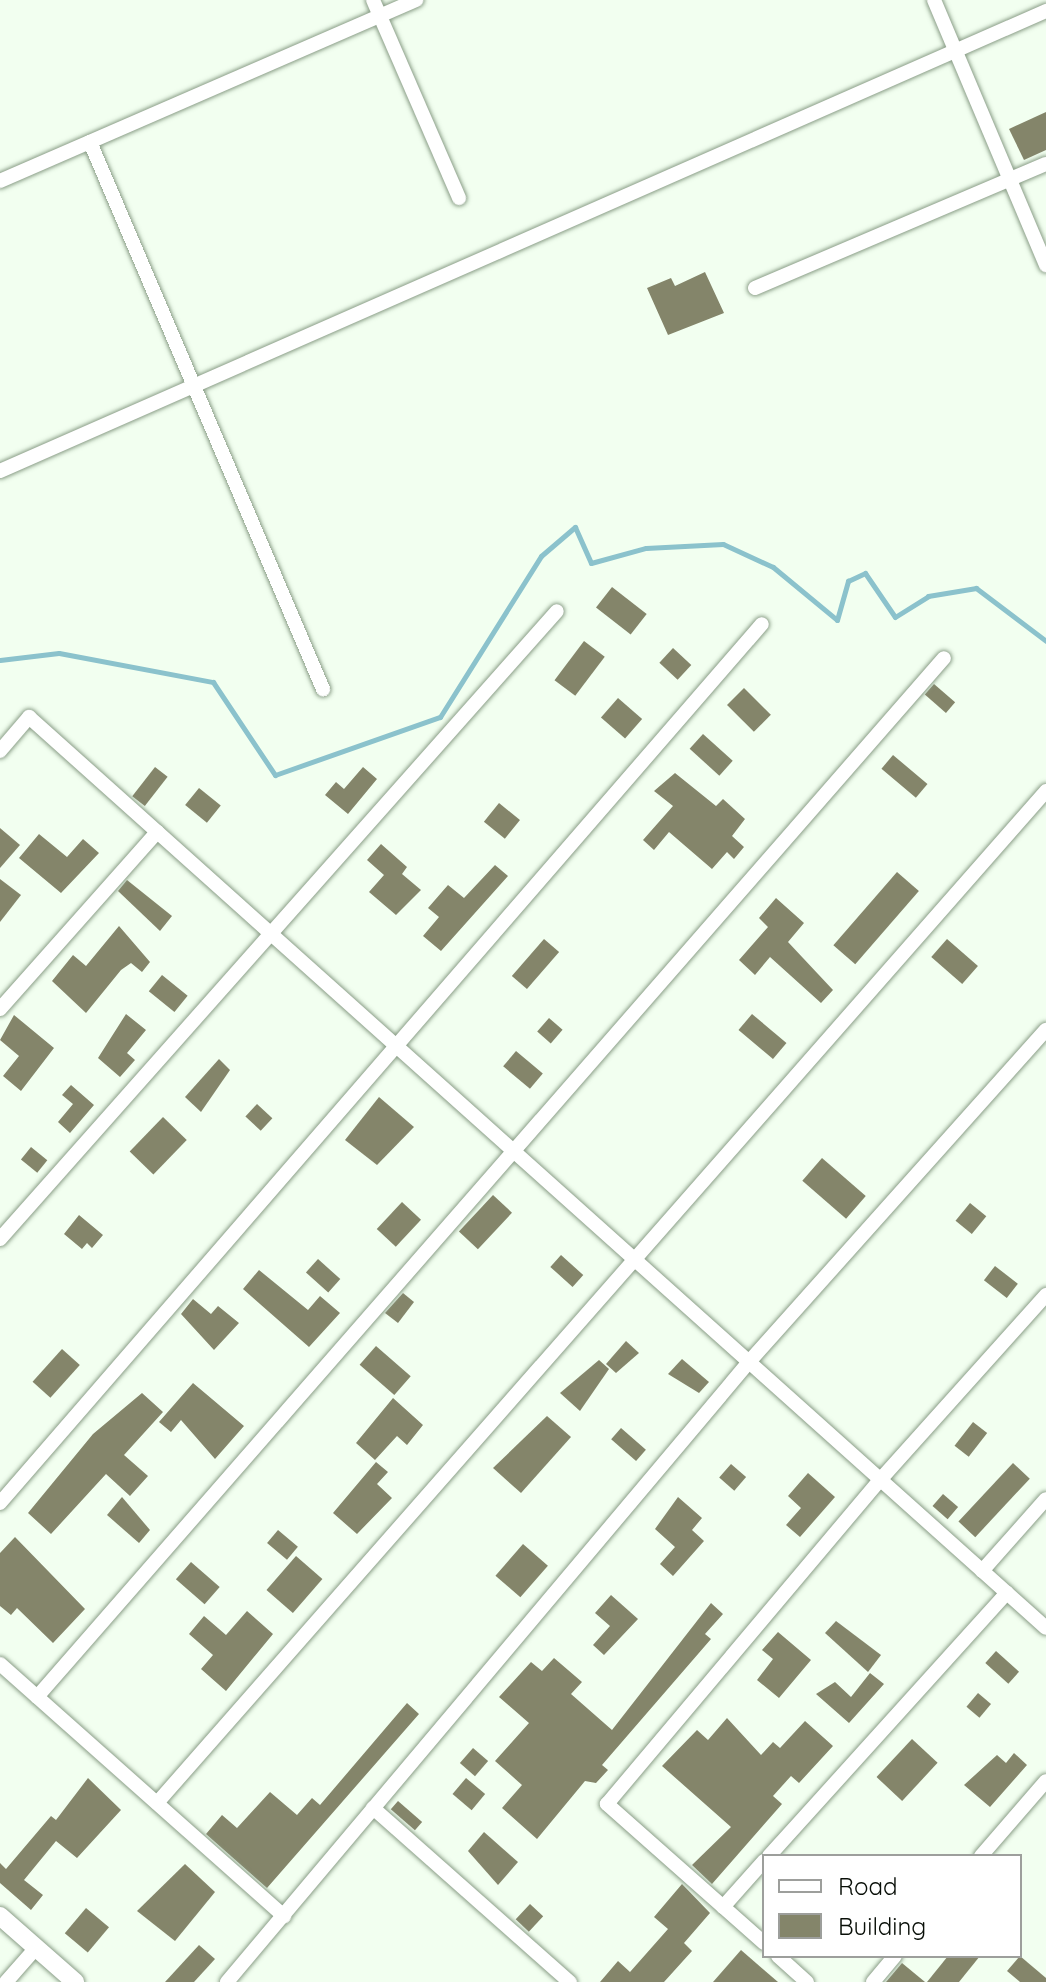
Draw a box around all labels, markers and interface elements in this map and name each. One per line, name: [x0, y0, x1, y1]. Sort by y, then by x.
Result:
legend: [762, 1854, 1022, 1958]
text: Road: [838, 1871, 898, 1901]
text: Building: [838, 1911, 926, 1941]

